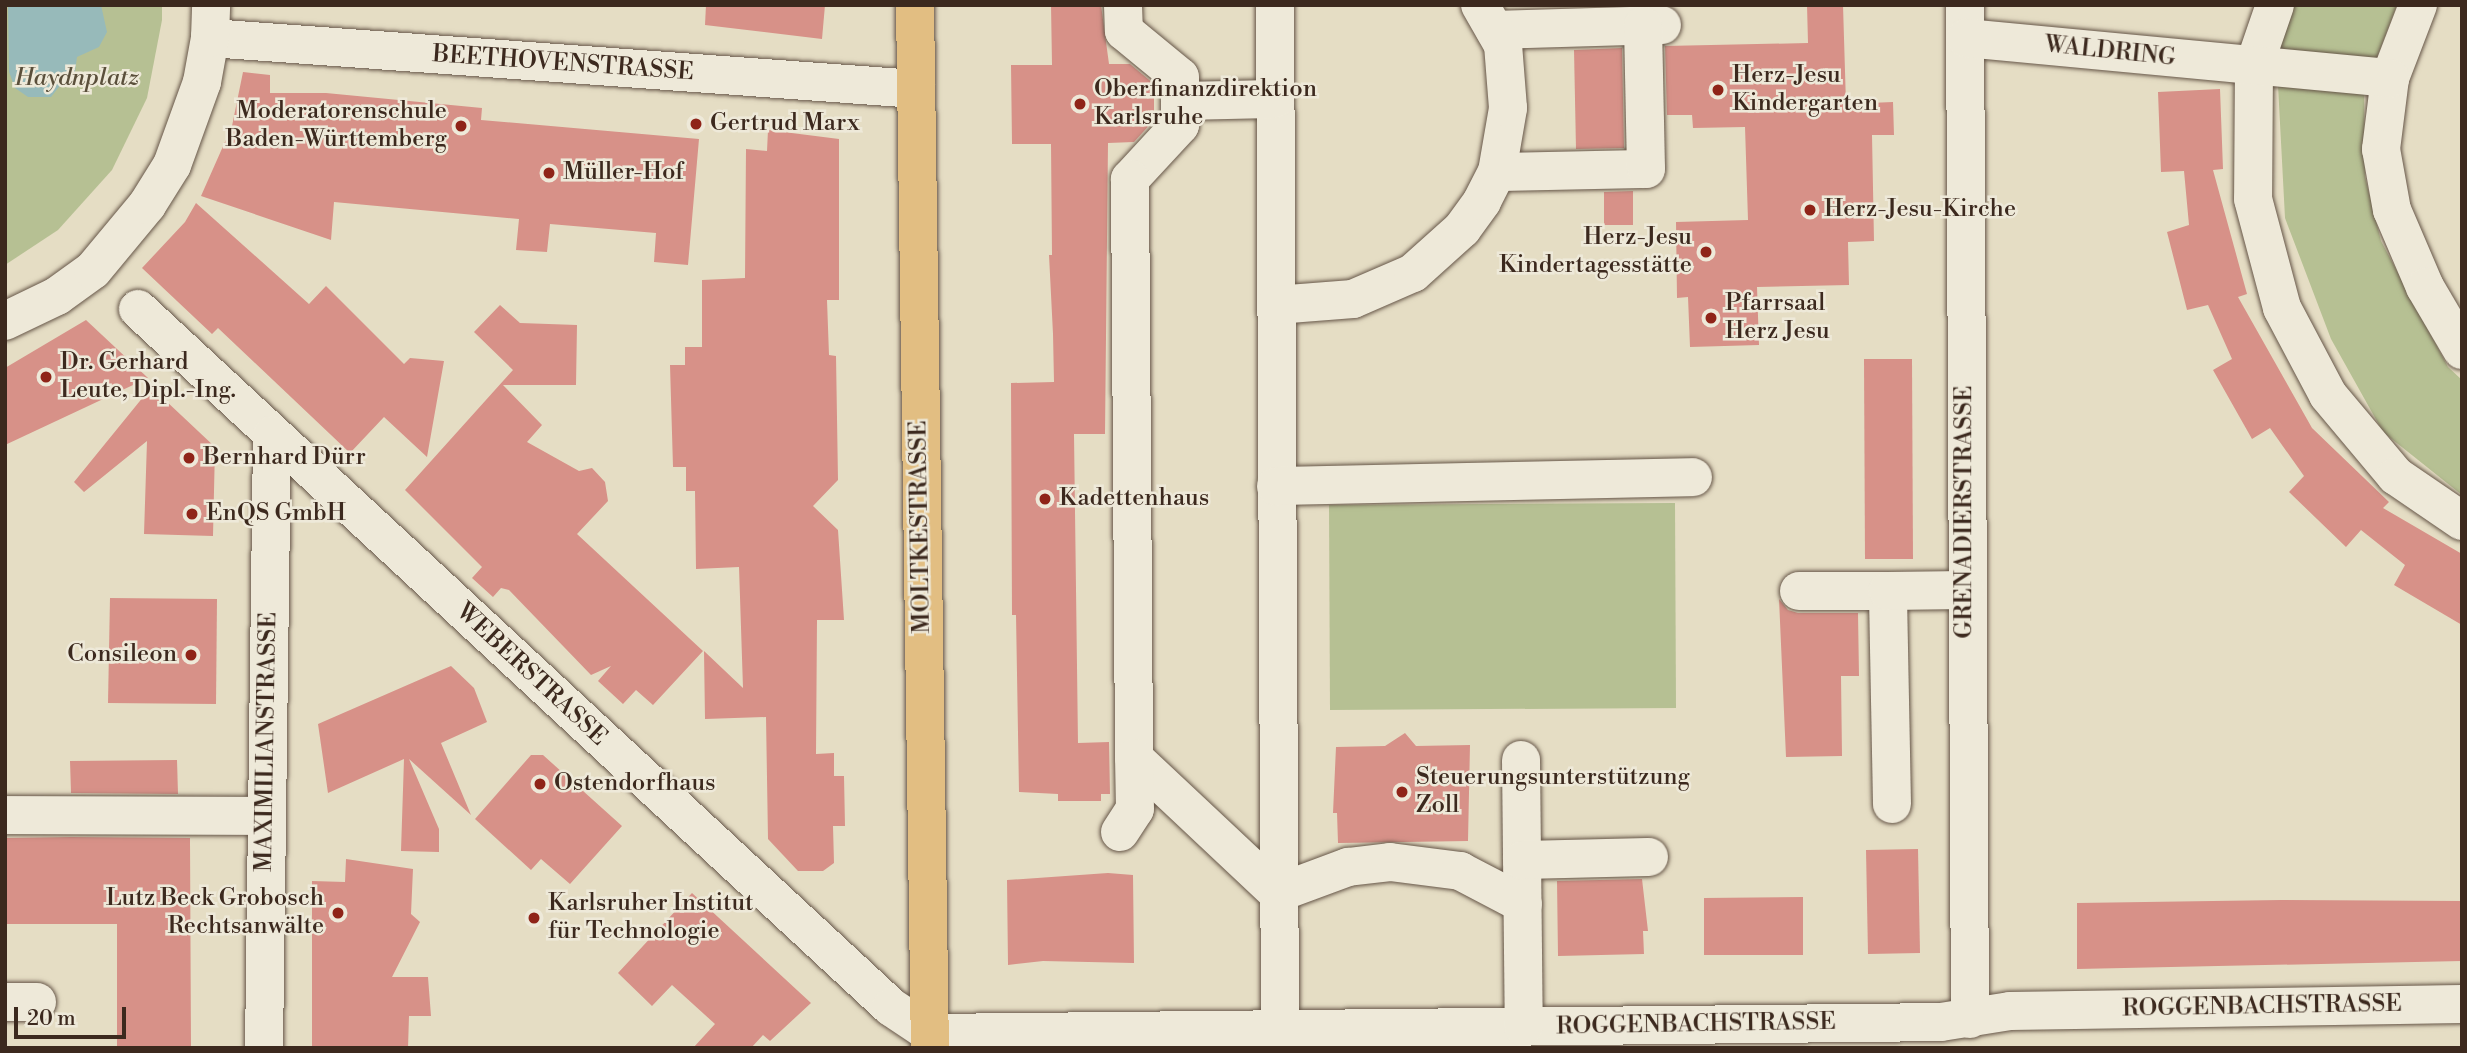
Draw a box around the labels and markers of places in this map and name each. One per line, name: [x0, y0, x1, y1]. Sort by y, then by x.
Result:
place label: Herz-Jesu Kindergarten: [1732, 62, 1878, 118]
place label: Oberfinanzdirektion Karlsruhe: [1094, 76, 1317, 132]
marker: Herz-Jesu Kindergarten: [1710, 82, 1726, 98]
marker: Oberfinanzdirektion Karlsruhe: [1072, 96, 1088, 112]
place label: Moderatorenschule Baden-Württemberg: [226, 98, 447, 154]
place label: Gertrud Marx: [710, 110, 859, 138]
marker: Gertrud Marx: [688, 116, 704, 132]
marker: Moderatorenschule Baden-Württemberg: [453, 118, 469, 134]
place label: Müller-Hof: [563, 159, 684, 187]
marker: Müller-Hof: [541, 165, 557, 181]
place label: Herz-Jesu-Kirche: [1824, 196, 2016, 224]
marker: Herz-Jesu-Kirche: [1802, 202, 1818, 218]
place label: Herz-Jesu Kindertagesstätte: [1499, 224, 1692, 280]
marker: Herz-Jesu Kindertagesstätte: [1698, 244, 1714, 260]
place label: Pfarrsaal Herz Jesu: [1725, 290, 1830, 346]
marker: Pfarrsaal Herz Jesu: [1703, 310, 1719, 326]
place label: Dr. Gerhard Leute, Dipl.-Ing.: [60, 349, 236, 405]
marker: Dr. Gerhard Leute, Dipl.-Ing.: [38, 369, 54, 385]
place label: Bernhard Dürr: [203, 444, 366, 472]
marker: Bernhard Dürr: [181, 450, 197, 466]
place label: Kadettenhaus: [1059, 485, 1209, 513]
marker: Kadettenhaus: [1037, 491, 1053, 507]
place label: EnQS GmbH: [206, 500, 346, 528]
marker: EnQS GmbH: [184, 506, 200, 522]
place label: Consileon: [67, 641, 177, 669]
marker: Consileon: [183, 647, 199, 663]
place label: Steuerungsunterstützung Zoll: [1416, 764, 1690, 820]
place label: Ostendorfhaus: [554, 770, 716, 798]
marker: Ostendorfhaus: [532, 776, 548, 792]
marker: Steuerungsunterstützung Zoll: [1394, 784, 1410, 800]
place label: Lutz Beck Grobosch Rechtsanwälte: [106, 885, 324, 941]
place label: Karlsruher Institut für Technologie: [548, 890, 754, 946]
marker: Lutz Beck Grobosch Rechtsanwälte: [330, 905, 346, 921]
marker: Karlsruher Institut für Technologie: [526, 910, 542, 926]

